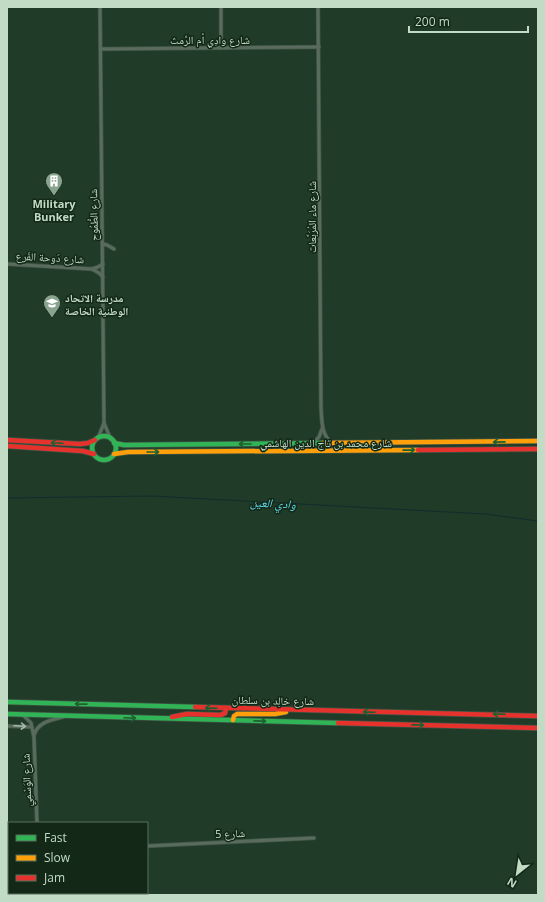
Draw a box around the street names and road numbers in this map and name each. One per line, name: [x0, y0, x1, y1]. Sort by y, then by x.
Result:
street label: شارع وادِي أم الرِّمث: [170, 32, 250, 48]
street label: شارع ماء المُرَبَّعات: [304, 181, 319, 253]
street label: شارع الطُّمُوح: [85, 189, 101, 241]
street label: شارع دَوحة الفَرع: [15, 248, 85, 266]
street label: شارع محمد بن تاج الدين الهاشمي: [260, 435, 392, 451]
street label: شارع خالِد بن سلطان: [232, 692, 314, 708]
street label: شارع الوَسْمِي: [18, 753, 36, 807]
street label: شارع 5: [215, 825, 245, 841]

